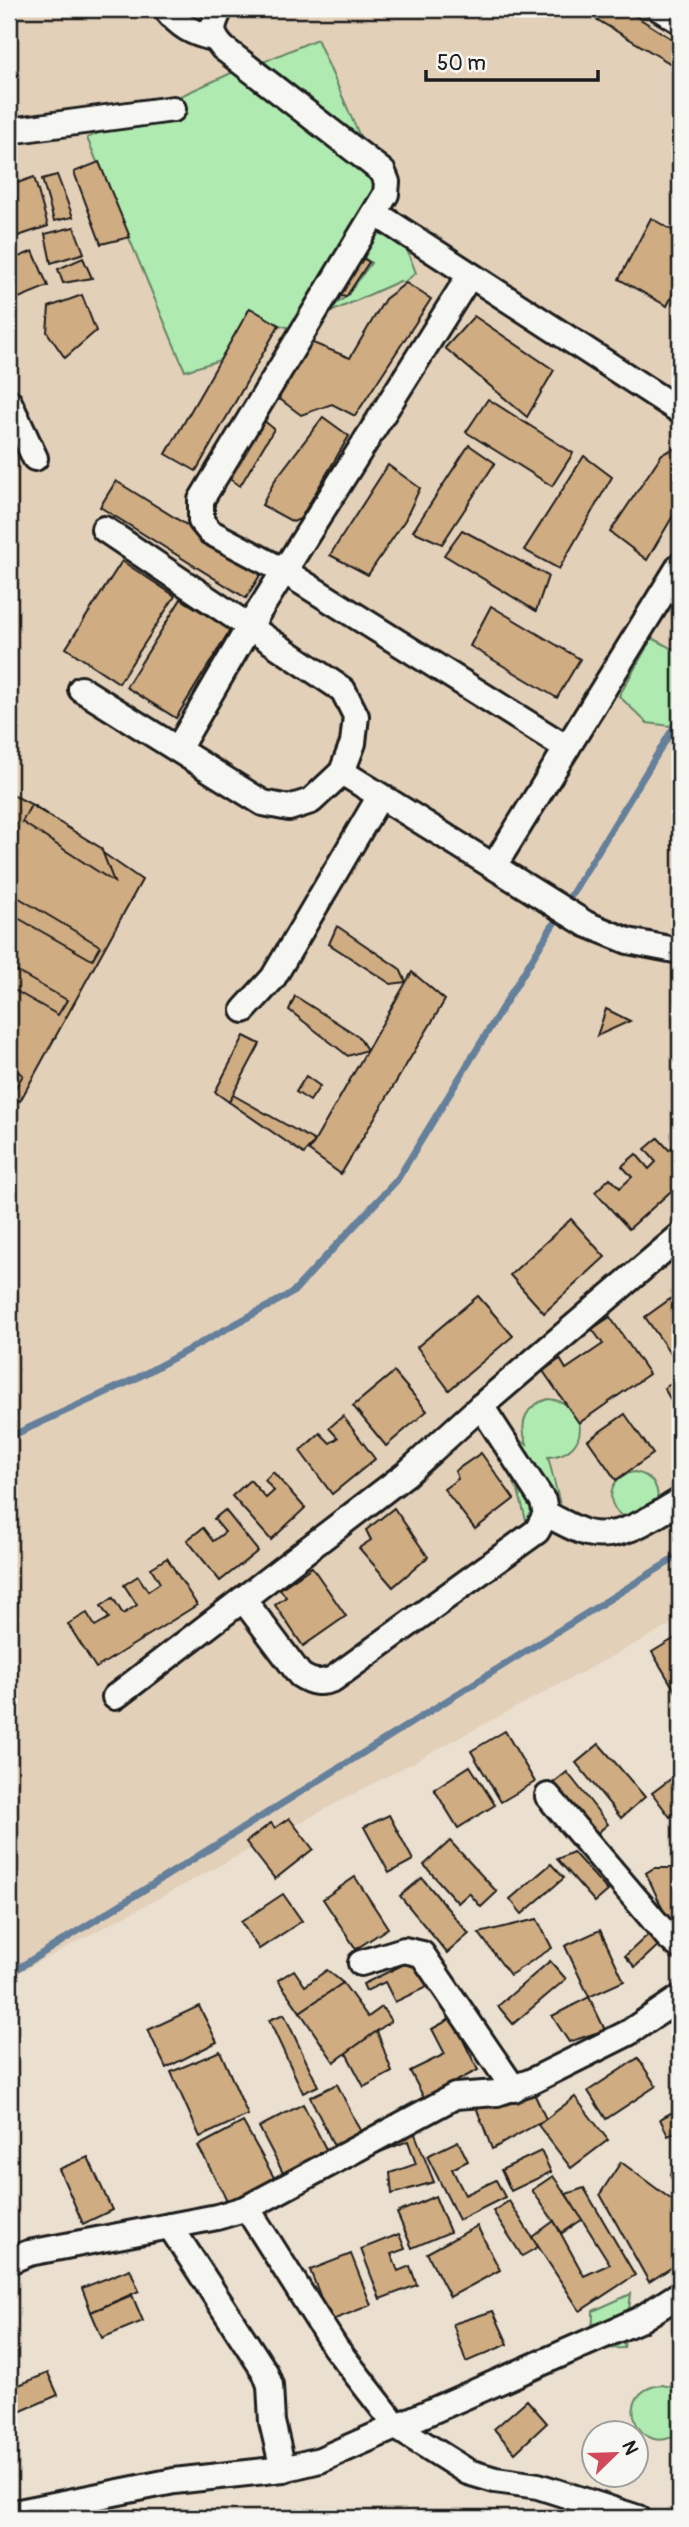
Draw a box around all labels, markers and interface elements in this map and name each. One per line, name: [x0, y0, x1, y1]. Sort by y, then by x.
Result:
scale bar: [426, 38, 598, 82]
text: 50 m: [437, 50, 486, 77]
north arrow: [580, 2418, 650, 2488]
text: N: [616, 2437, 643, 2458]

